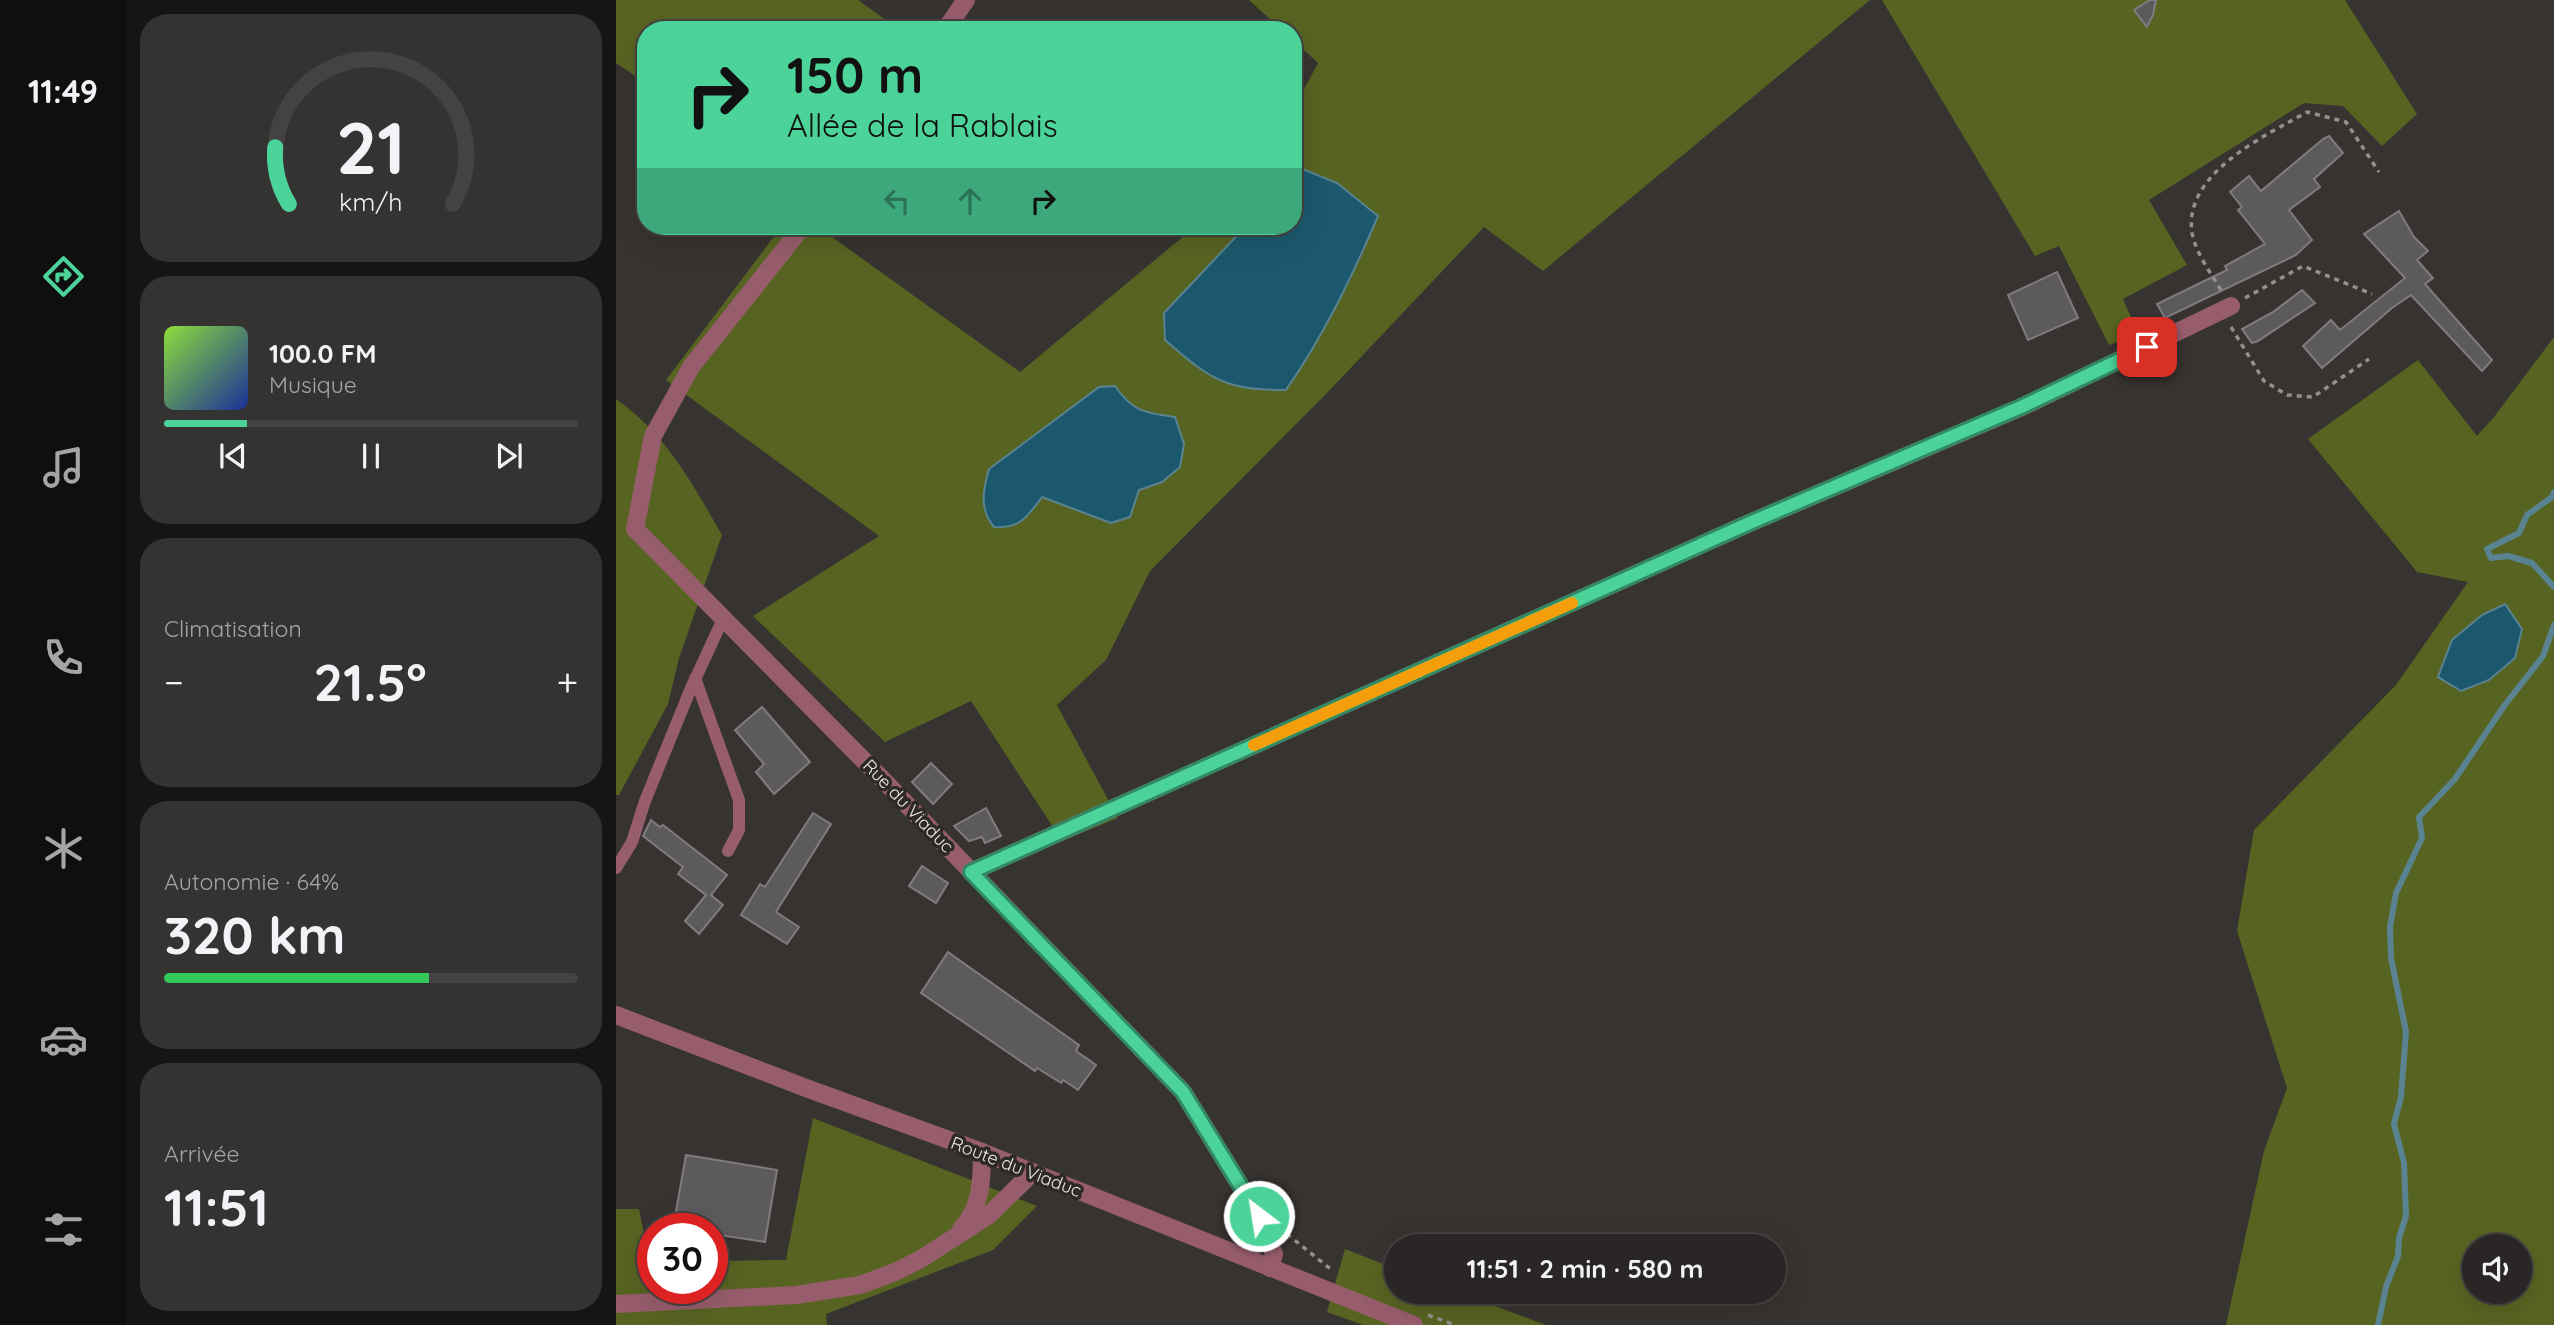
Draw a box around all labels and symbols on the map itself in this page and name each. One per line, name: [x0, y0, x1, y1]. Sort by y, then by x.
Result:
pin: [2117, 317, 2177, 377]
street label: Rue du Viaduc: [858, 754, 959, 857]
street label: Route du Viaduc: [948, 1131, 1085, 1202]
position arrow: [1222, 1179, 1296, 1253]
speed limit sign: 30: [637, 1213, 728, 1304]

